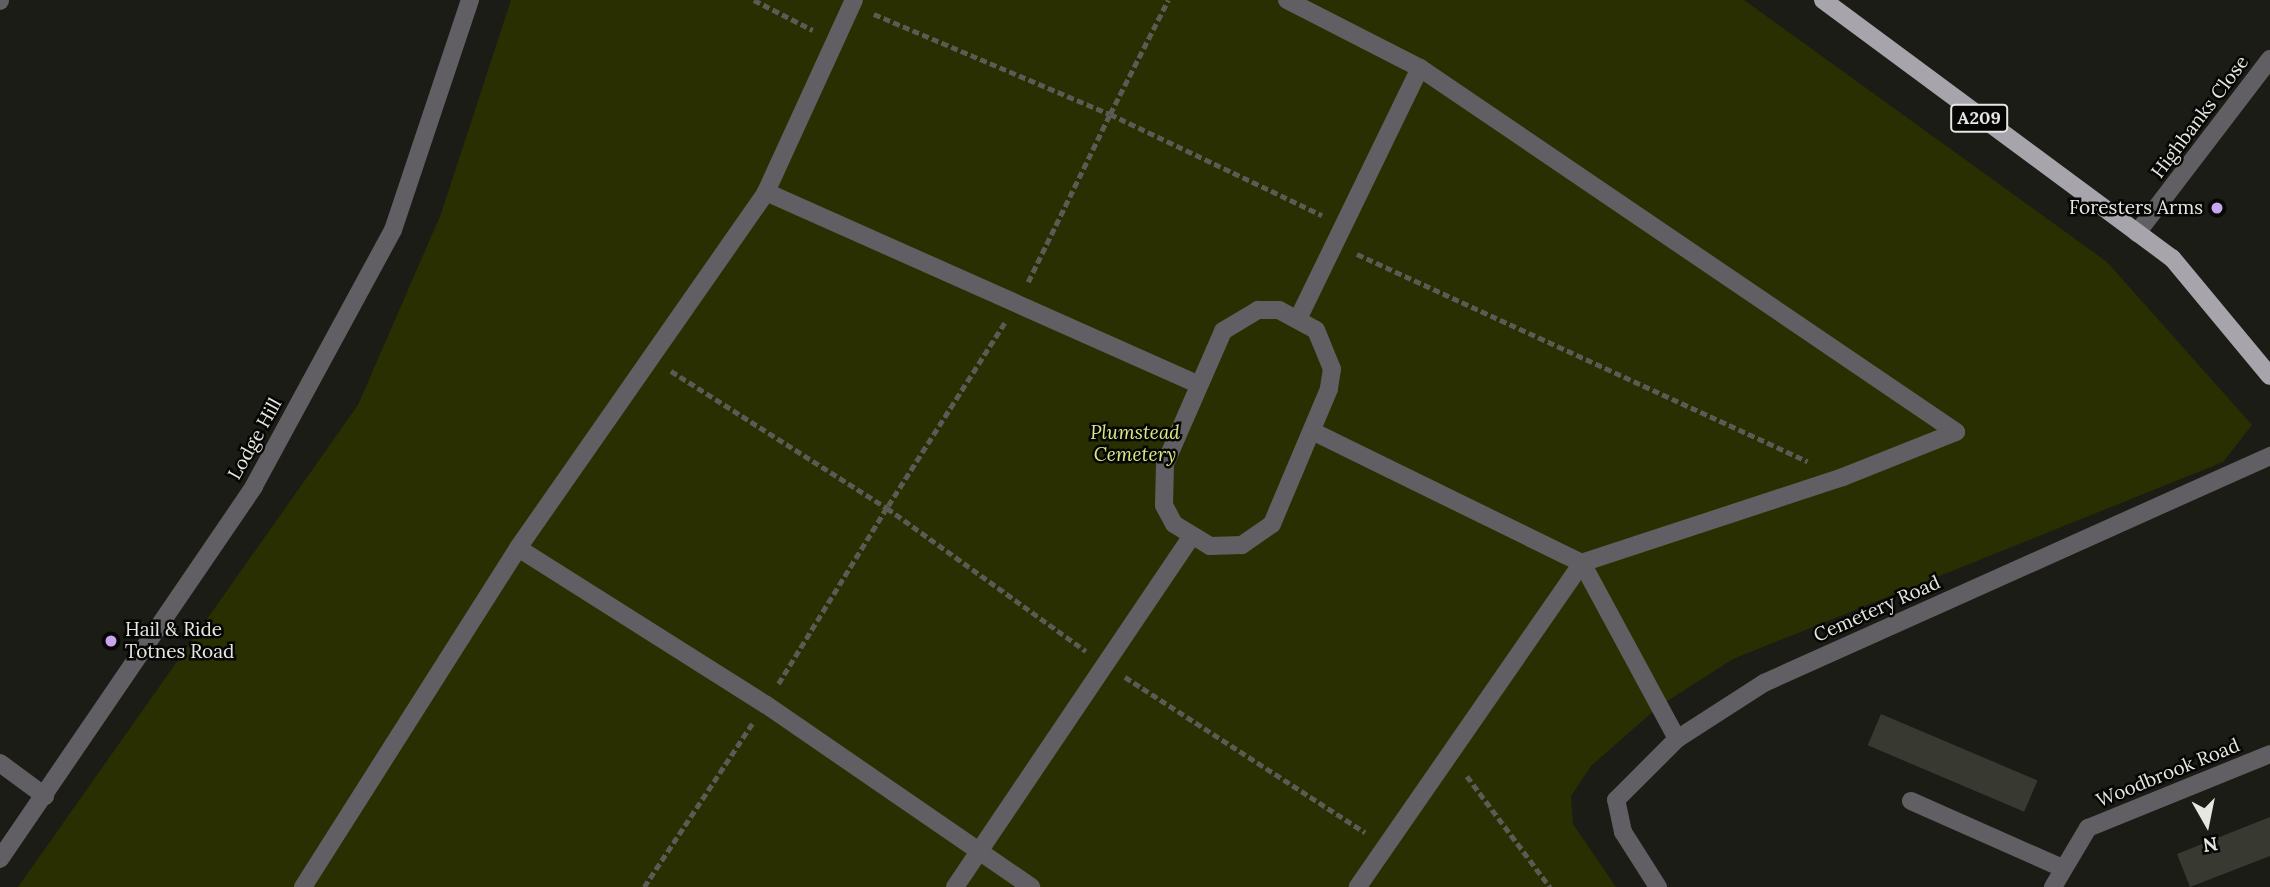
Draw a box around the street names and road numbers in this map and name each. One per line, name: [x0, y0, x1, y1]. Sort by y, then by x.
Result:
street label: Highbanks Close: [2147, 51, 2253, 183]
road number: A209: [1949, 104, 2009, 132]
street label: Lodge Hill: [223, 394, 287, 484]
street label: Cemetery Road: [1810, 571, 1944, 647]
street label: Woodbrook Road: [2093, 734, 2243, 812]

